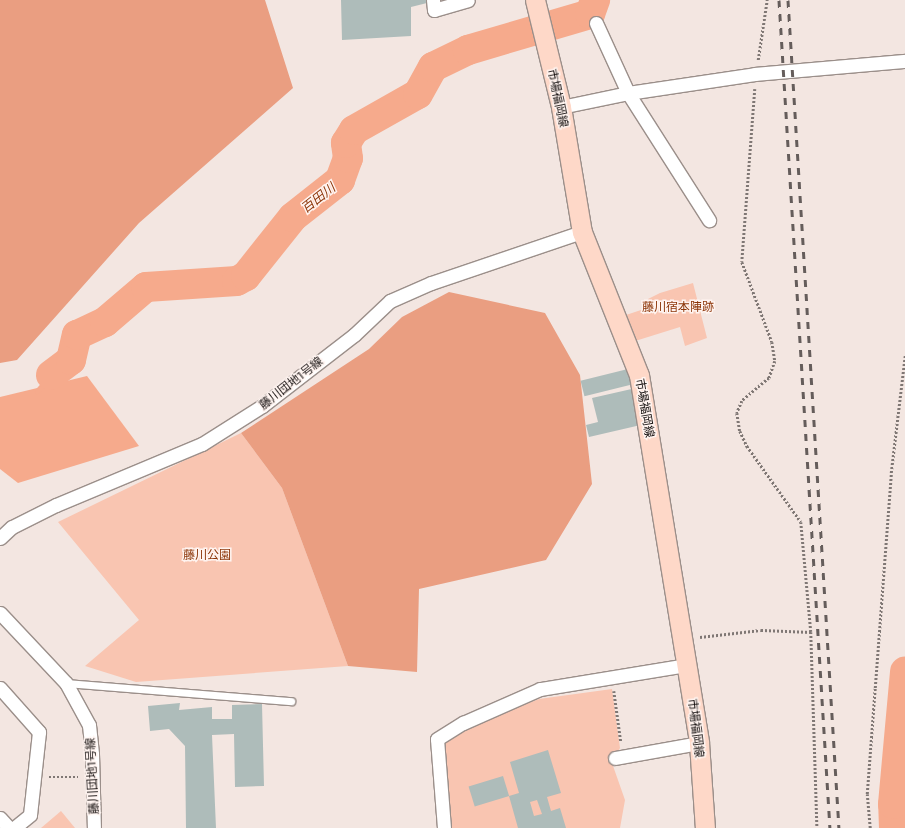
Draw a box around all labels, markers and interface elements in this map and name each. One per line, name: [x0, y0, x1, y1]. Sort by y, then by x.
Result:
street label: 市場福岡線: [545, 67, 571, 129]
water label: 百田川: [298, 180, 338, 216]
park label: 藤川宿本陣跡: [642, 300, 714, 314]
street label: 藤川団地1号線: [256, 354, 326, 412]
street label: 市場福岡線: [633, 377, 657, 439]
park label: 藤川公園: [183, 548, 231, 562]
street label: 市場福岡線: [685, 697, 707, 759]
street label: 藤川団地1号線: [83, 737, 101, 815]

